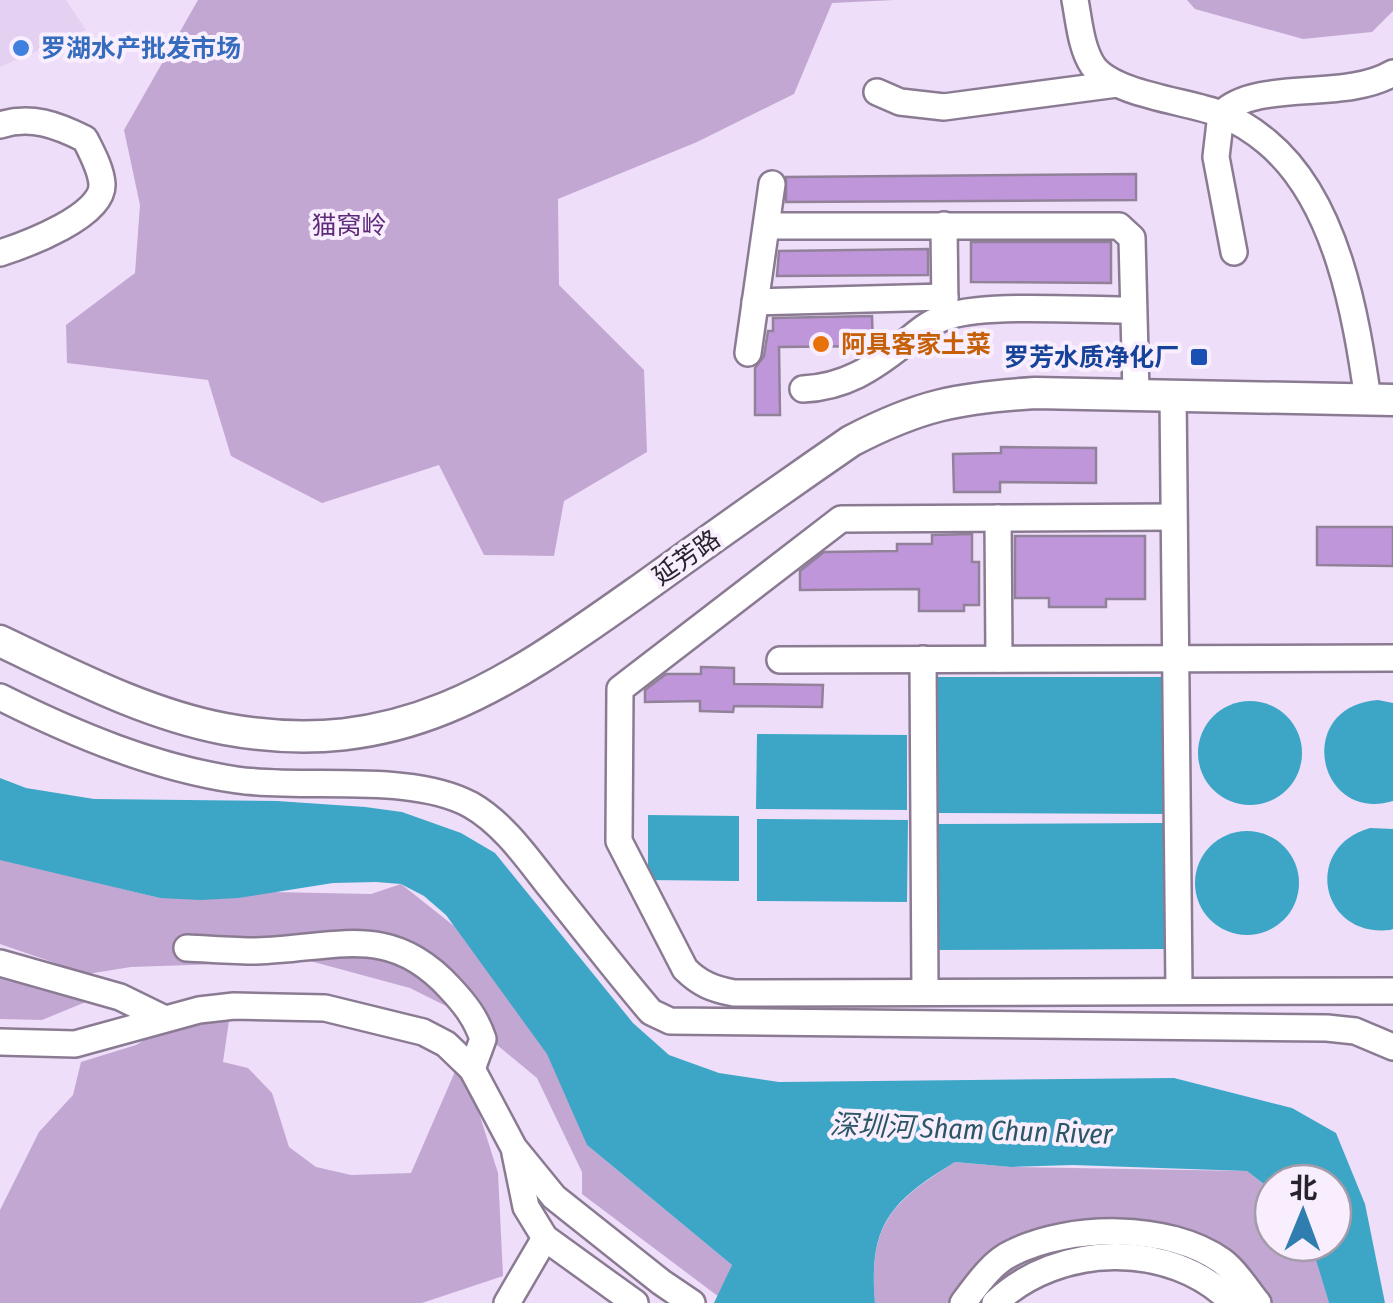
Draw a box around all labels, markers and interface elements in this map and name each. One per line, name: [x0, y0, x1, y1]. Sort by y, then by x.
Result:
place label: 罗湖水产批发市场: [41, 34, 241, 64]
marker: 罗湖水产批发市场: [10, 37, 32, 59]
park label: 猫窝岭: [311, 211, 387, 241]
place label: 阿具客家土菜: [841, 330, 991, 360]
marker: 阿具客家土菜: [810, 333, 832, 355]
place label: 罗芳水质净化厂: [1004, 343, 1179, 373]
marker: 罗芳水质净化厂: [1188, 346, 1210, 368]
street label: 延芳路: [647, 524, 726, 592]
water label: 深圳河 Sham Chun River: [829, 1108, 1114, 1151]
north arrow: [1253, 1163, 1353, 1263]
text: 北: [1289, 1172, 1318, 1205]

